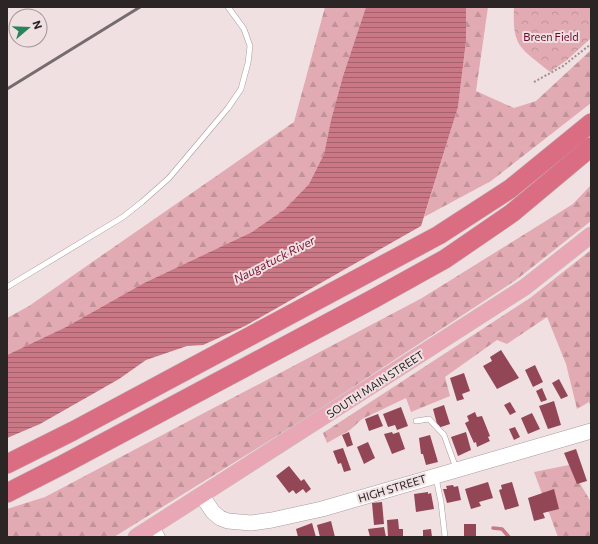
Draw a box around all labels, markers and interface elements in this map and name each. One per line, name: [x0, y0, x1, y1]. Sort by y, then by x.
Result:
north arrow: [8, 8, 48, 48]
text: N: [30, 19, 45, 31]
park label: Breen Field: [523, 30, 579, 43]
water label: Naugatuck River: [231, 232, 318, 286]
street label: SOUTH MAIN STREET: [324, 348, 426, 420]
street label: HIGH STREET: [356, 471, 428, 505]

